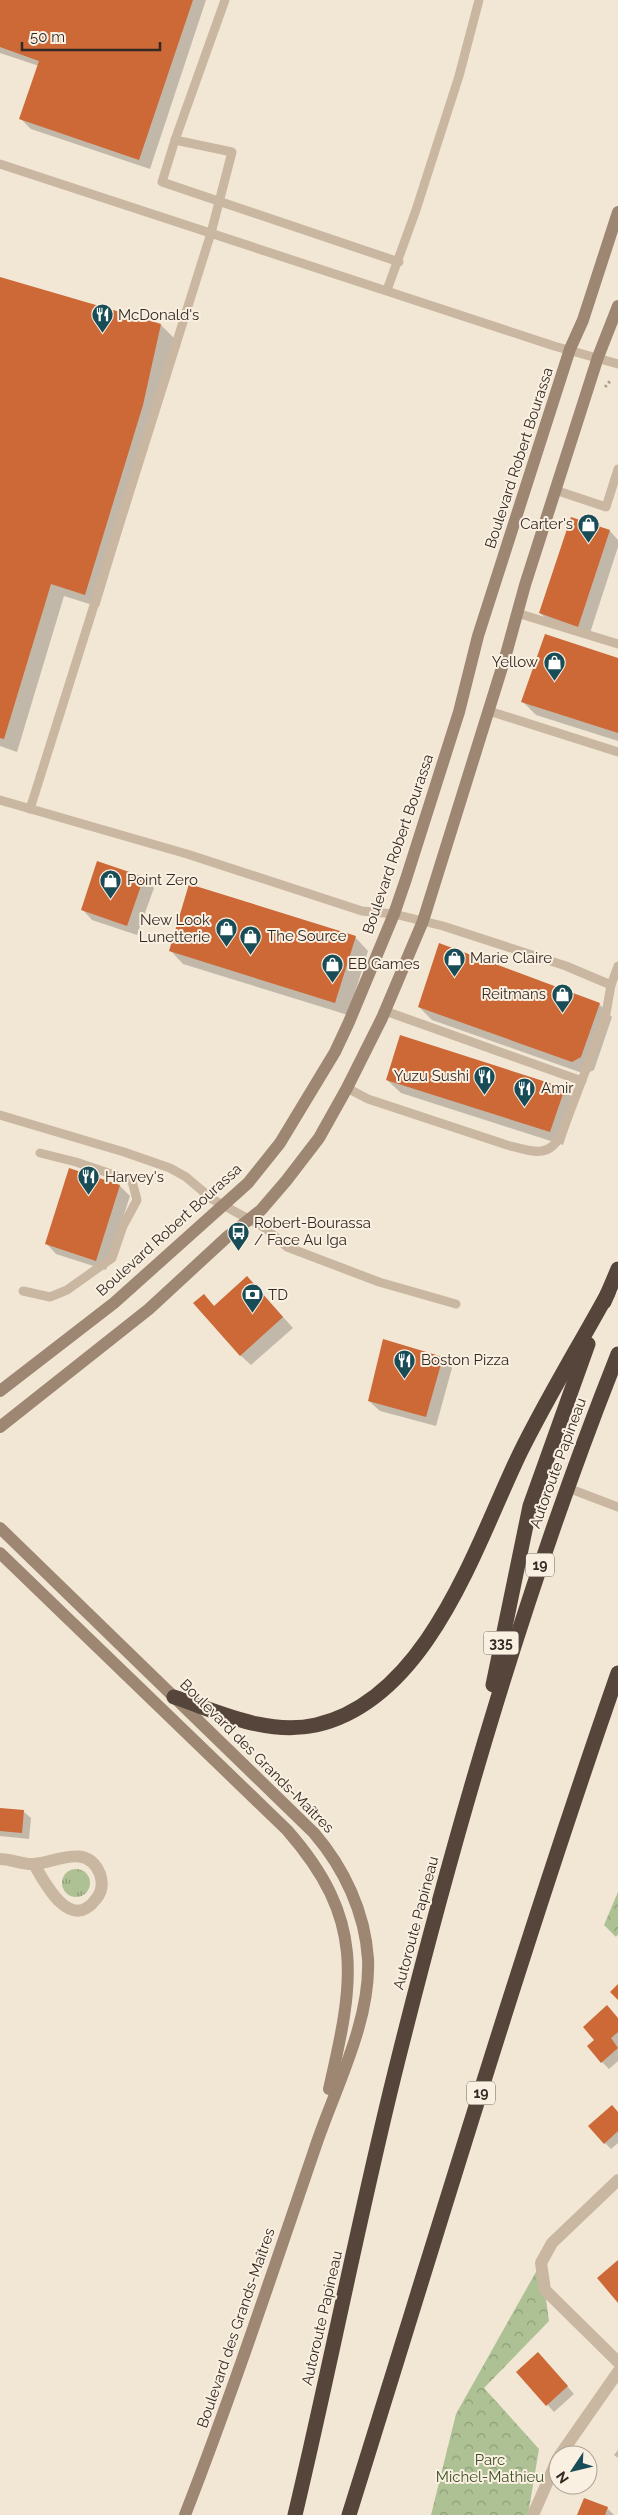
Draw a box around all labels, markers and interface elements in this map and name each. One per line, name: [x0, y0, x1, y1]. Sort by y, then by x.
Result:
scale bar: [22, 20, 160, 52]
text: 50 m: [30, 28, 65, 46]
restaurant icon: McDonald's: [90, 303, 114, 334]
place label: McDonald's: [118, 306, 199, 324]
street label: Boulevard Robert Bourassa: [481, 365, 557, 551]
shop icon: Carter's: [577, 512, 601, 543]
place label: Carter's: [520, 515, 573, 533]
shop icon: Yellow: [542, 650, 566, 681]
place label: Yellow: [492, 653, 538, 671]
street label: Boulevard Robert Bourassa: [359, 752, 437, 936]
shop icon: Point Zero: [99, 868, 123, 899]
place label: Point Zero: [127, 871, 198, 889]
place label: New Look Lunetterie: [139, 911, 210, 946]
shop icon: New Look Lunetterie: [214, 917, 238, 948]
shop icon: The Source: [239, 924, 263, 955]
place label: The Source: [267, 927, 347, 945]
shop icon: Marie Claire: [442, 946, 466, 977]
place label: Marie Claire: [470, 949, 552, 967]
shop icon: EB Games: [320, 952, 344, 983]
place label: EB Games: [348, 955, 420, 973]
shop icon: Reitmans: [550, 982, 574, 1013]
place label: Reitmans: [481, 985, 546, 1003]
restaurant icon: Yuzu Sushi: [473, 1064, 497, 1095]
place label: Yuzu Sushi: [394, 1067, 469, 1085]
restaurant icon: Amir: [513, 1076, 537, 1107]
place label: Amir: [541, 1079, 574, 1097]
street label: Boulevard Robert Bourassa: [93, 1160, 245, 1300]
restaurant icon: Harvey's: [77, 1165, 101, 1196]
place label: Harvey's: [105, 1168, 164, 1186]
place label: Robert-Bourassa / Face Au Iga: [254, 1214, 371, 1249]
bus stop icon: Robert-Bourassa / Face Au Iga: [226, 1220, 250, 1251]
bank icon: TD: [240, 1283, 264, 1314]
place label: TD: [268, 1286, 288, 1304]
restaurant icon: Boston Pizza: [393, 1348, 417, 1379]
place label: Boston Pizza: [421, 1351, 509, 1369]
street label: Autoroute Papineau: [526, 1395, 590, 1531]
road number: 19: [526, 1554, 554, 1576]
road number: 335: [484, 1632, 518, 1655]
street label: Boulevard des Grands-Maîtres: [176, 1675, 338, 1837]
street label: Autoroute Papineau: [389, 1854, 443, 1992]
road number: 19: [467, 2082, 495, 2104]
street label: Boulevard des Grands-Maîtres: [193, 2226, 279, 2430]
street label: Autoroute Papineau: [298, 2249, 346, 2387]
north arrow: [548, 2445, 598, 2495]
park label: Parc Michel-Mathieu: [436, 2451, 544, 2486]
text: N: [553, 2468, 572, 2486]

